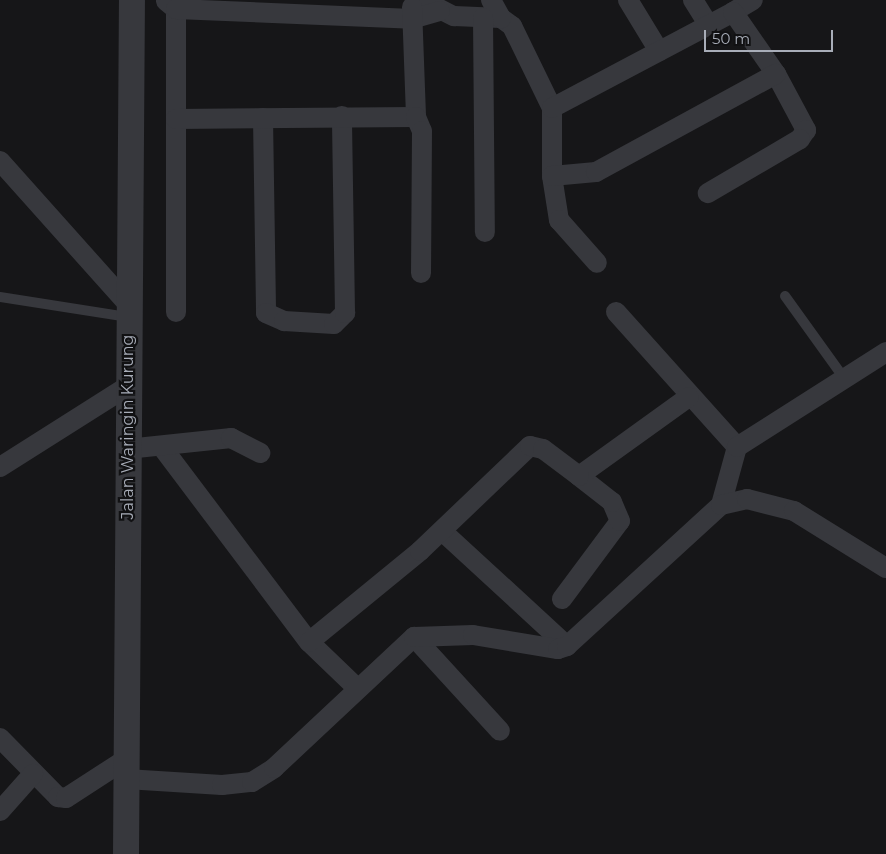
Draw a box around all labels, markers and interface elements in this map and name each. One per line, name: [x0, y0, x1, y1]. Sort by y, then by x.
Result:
scale bar: [706, 20, 835, 52]
text: 50 m: [712, 29, 750, 48]
street label: Jalan Waringin Kurung: [118, 335, 138, 519]

